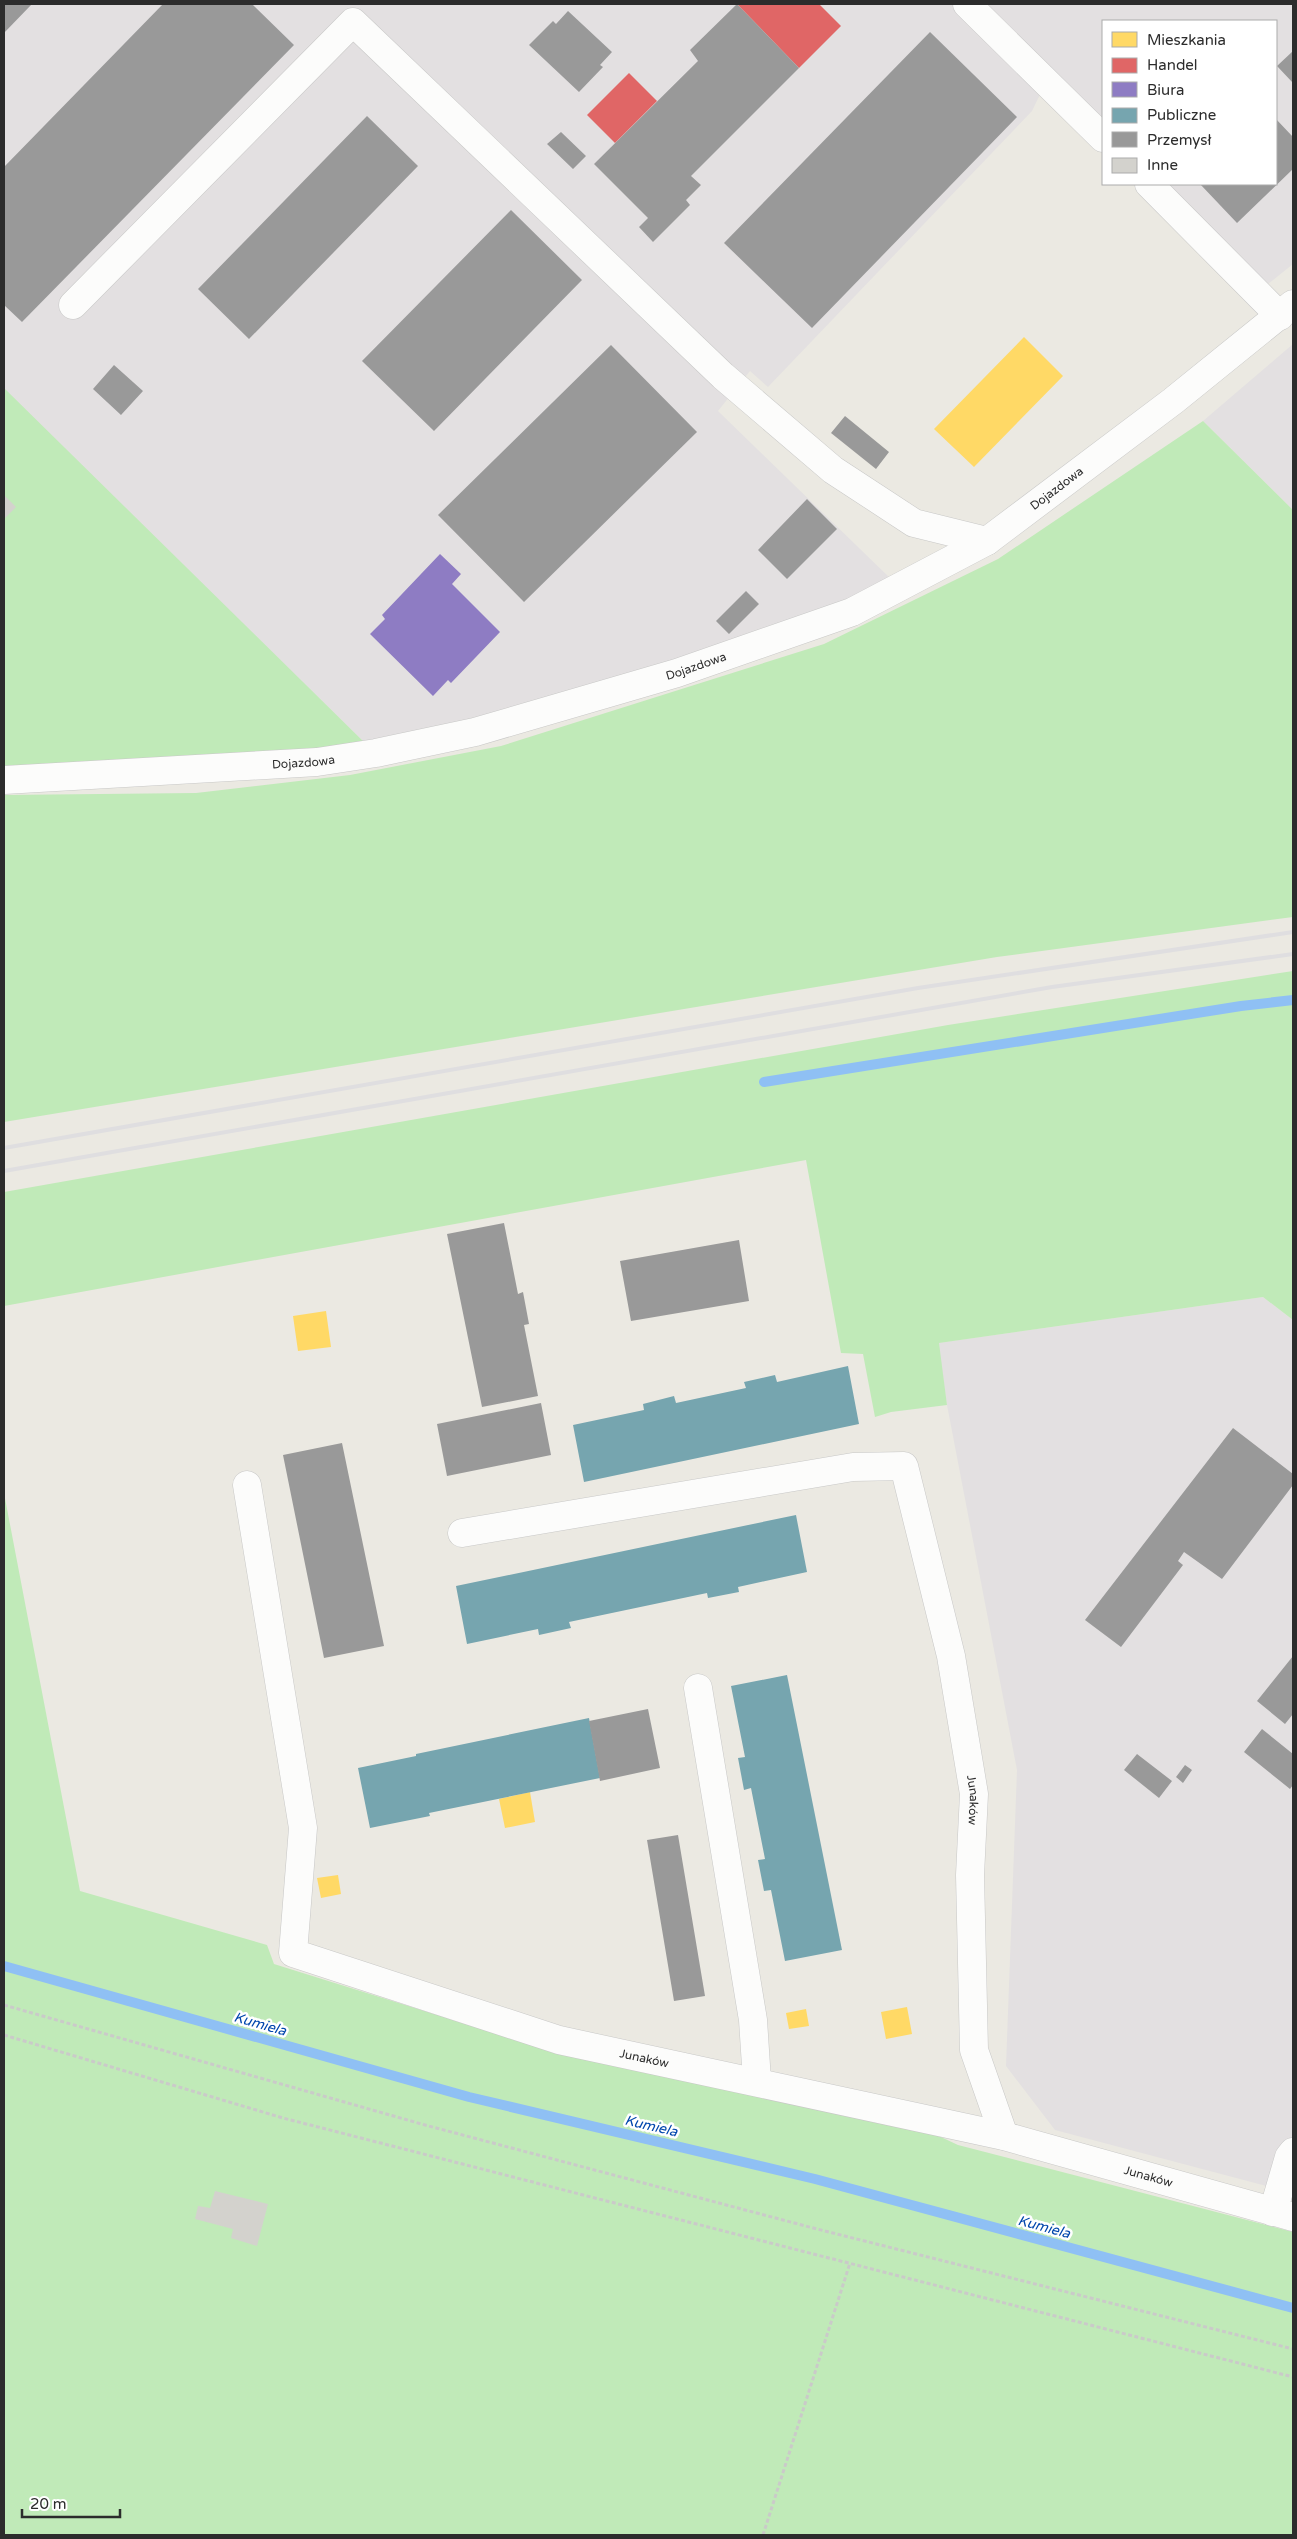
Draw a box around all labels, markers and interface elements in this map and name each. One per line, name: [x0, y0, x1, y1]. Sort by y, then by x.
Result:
legend: [1102, 20, 1277, 185]
text: Mieszkania: [1147, 31, 1226, 49]
text: Handel: [1147, 56, 1198, 74]
text: Biura: [1147, 81, 1184, 99]
text: Publiczne: [1147, 106, 1216, 124]
text: Przemysł: [1147, 131, 1212, 149]
text: Inne: [1147, 156, 1178, 174]
street label: Dojazdowa: [1027, 464, 1086, 513]
street label: Dojazdowa: [664, 649, 728, 683]
street label: Dojazdowa: [272, 752, 336, 772]
street label: Junaków: [964, 1774, 981, 1826]
water label: Kumiela: [232, 2008, 289, 2040]
street label: Junaków: [618, 2046, 671, 2071]
water label: Kumiela: [623, 2112, 680, 2141]
street label: Junaków: [1122, 2163, 1175, 2190]
water label: Kumiela: [1016, 2212, 1073, 2242]
scale bar: [22, 2486, 120, 2518]
text: 20 m: [30, 2495, 67, 2513]

